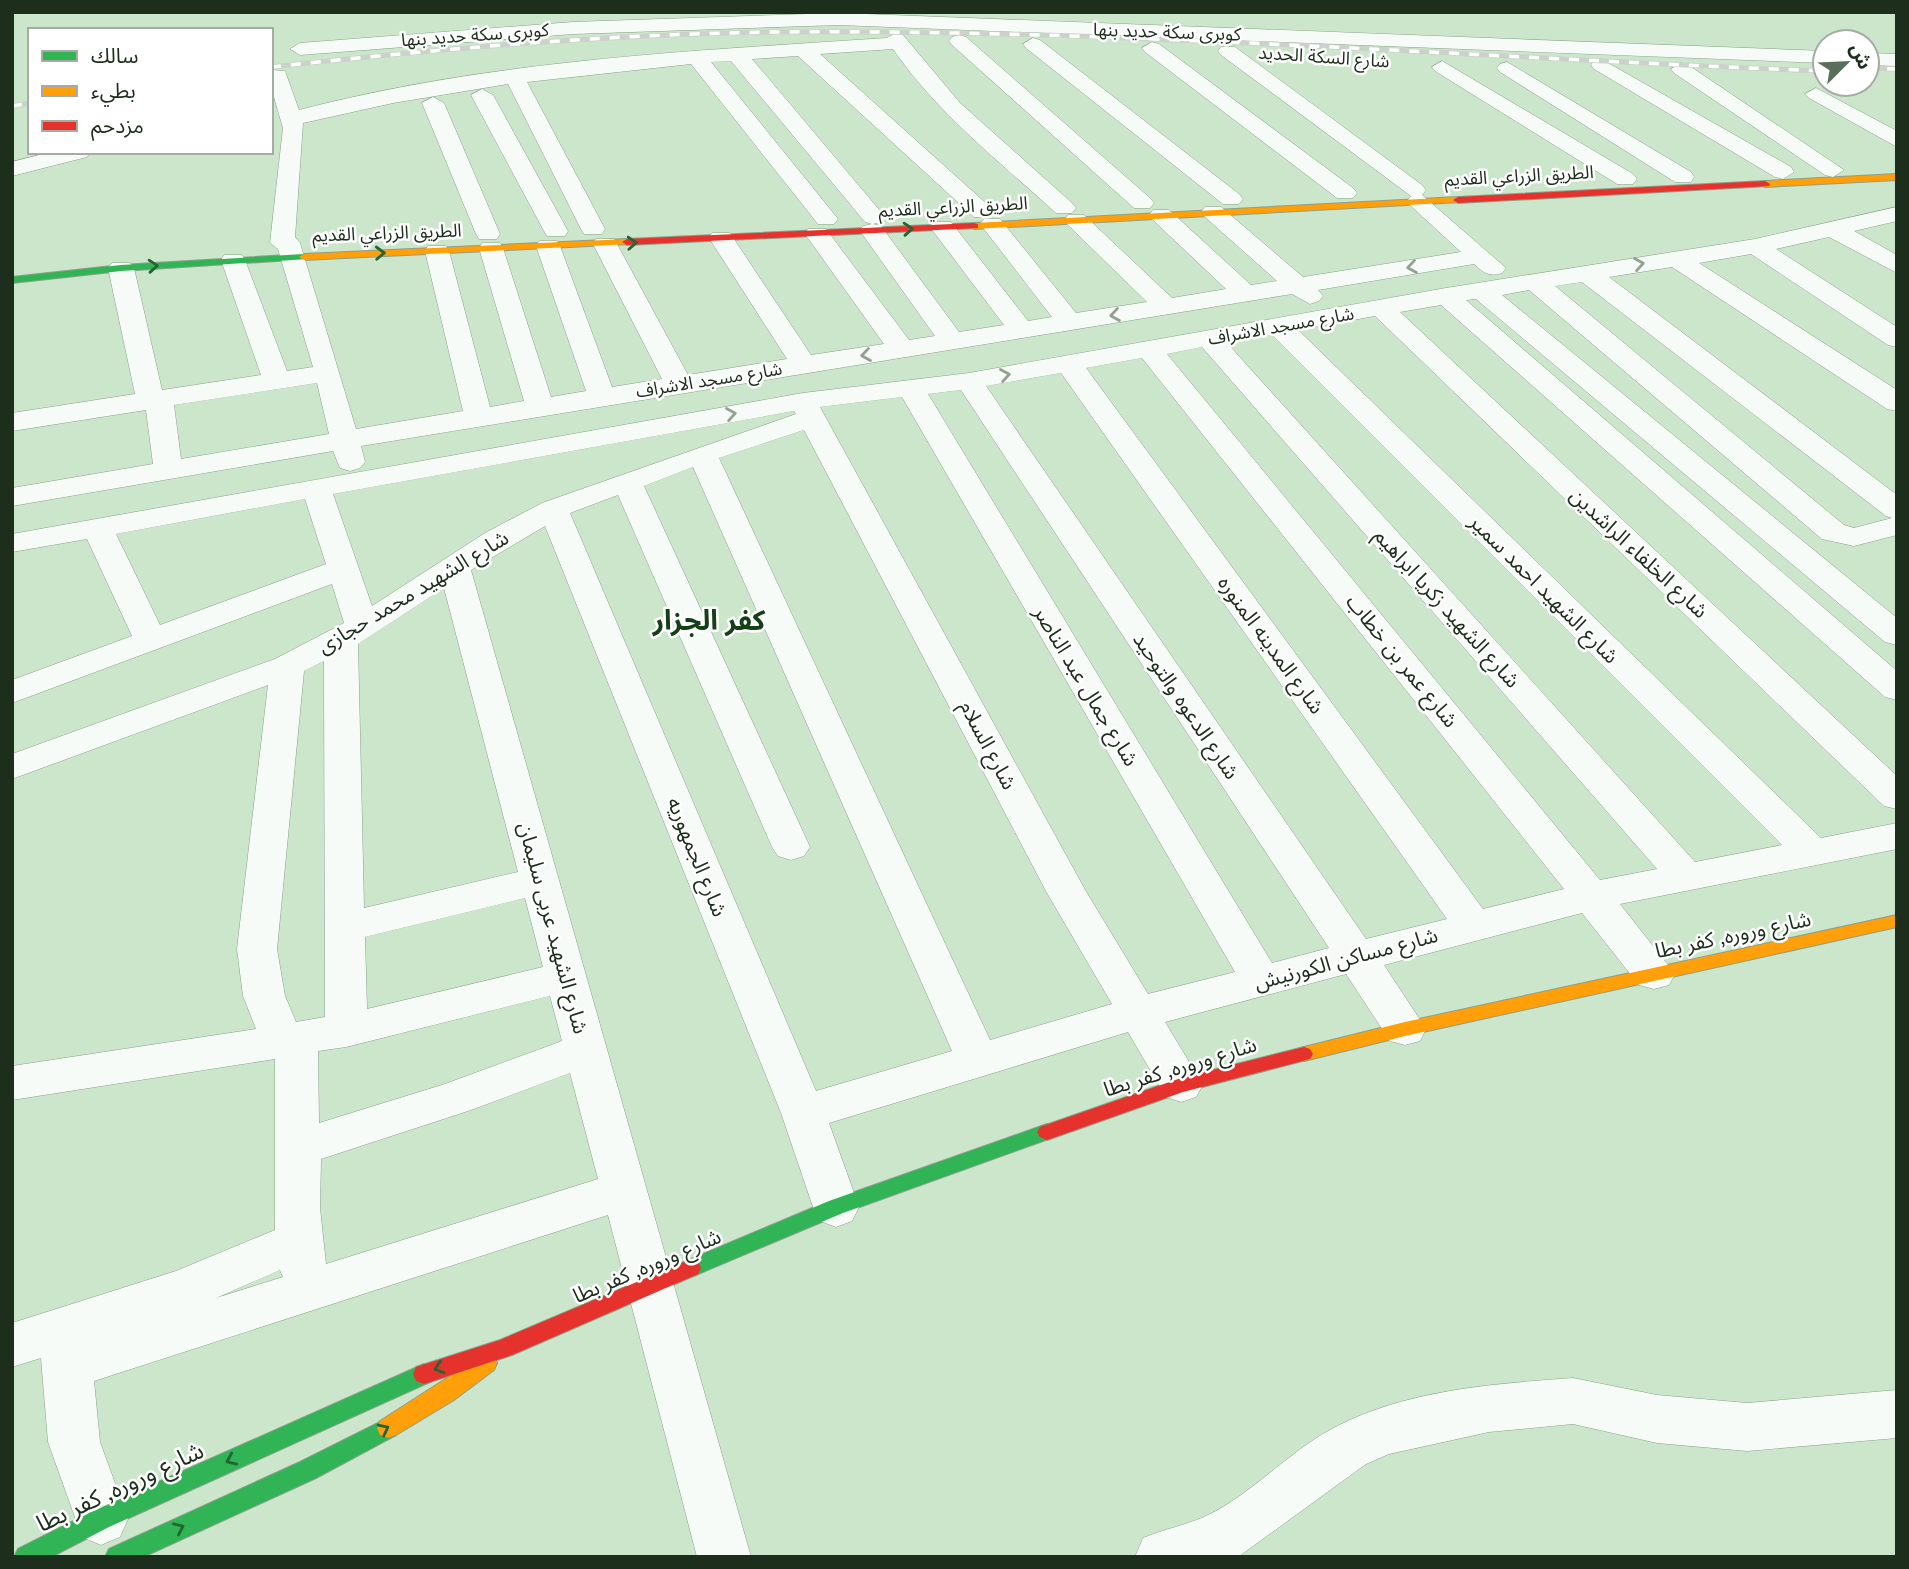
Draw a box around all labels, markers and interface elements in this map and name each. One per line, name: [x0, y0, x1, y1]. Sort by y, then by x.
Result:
street label: كوبرى سكة حديد بنها: [1093, 18, 1242, 46]
street label: كوبرى سكة حديد بنها: [400, 19, 550, 51]
legend: [28, 28, 273, 154]
north arrow: [1811, 28, 1881, 98]
text: ش: [1845, 40, 1876, 73]
street label: شارع السكة الحديد: [1257, 41, 1390, 76]
text: سالك: [91, 44, 138, 69]
text: بطيء: [91, 79, 136, 107]
text: مزدحم: [91, 114, 144, 141]
street label: الطريق الزراعي القديم: [1444, 161, 1594, 193]
street label: الطريق الزراعي القديم: [878, 192, 1028, 224]
street label: الطريق الزراعي القديم: [312, 219, 462, 249]
one-way arrow: [903, 222, 914, 237]
one-way arrow: [627, 235, 638, 250]
one-way arrow: [375, 245, 386, 260]
one-way arrow: [1633, 257, 1645, 272]
one-way arrow: [148, 259, 159, 274]
one-way arrow: [1406, 259, 1418, 274]
street label: شارع مسجد الاشراف: [1206, 302, 1356, 353]
one-way arrow: [1109, 307, 1121, 322]
one-way arrow: [860, 347, 872, 362]
street label: شارع مسجد الاشراف: [634, 358, 784, 405]
one-way arrow: [999, 368, 1011, 383]
one-way arrow: [725, 407, 737, 422]
street label: شارع الخلفاء الراشدين: [1563, 483, 1713, 625]
street label: شارع الشهيد احمد سمير: [1462, 509, 1623, 671]
street label: شارع الشهيد زكريا ابراهيم: [1367, 523, 1525, 695]
street label: شارع الشهيد محمد حجازى: [313, 525, 514, 661]
street label: شارع المدينه المنوره: [1211, 571, 1329, 720]
street label: شارع عمر بن خطاب: [1339, 590, 1463, 734]
street label: شارع جمال عبد الناصر: [1026, 601, 1143, 772]
district label: كفر الجزار: [652, 604, 766, 638]
street label: شارع الدعوه والتوحيد: [1126, 628, 1244, 785]
street label: شارع السلام: [951, 696, 1021, 796]
street label: شارع الجمهوريه: [659, 794, 732, 921]
street label: شارع الشهيد عربى سليمان: [510, 820, 593, 1037]
street label: شارع وروره, كفر بطا: [1653, 907, 1814, 966]
street label: شارع مساكن الكورنيش: [1252, 923, 1441, 998]
street label: شارع وروره, كفر بطا: [1101, 1032, 1260, 1105]
street label: شارع وروره, كفر بطا: [569, 1224, 726, 1311]
one-way arrow: [434, 1360, 446, 1374]
one-way arrow: [376, 1424, 389, 1437]
street label: شارع وروره, كفر بطا: [32, 1436, 209, 1541]
one-way arrow: [226, 1452, 238, 1466]
one-way arrow: [171, 1522, 184, 1536]

